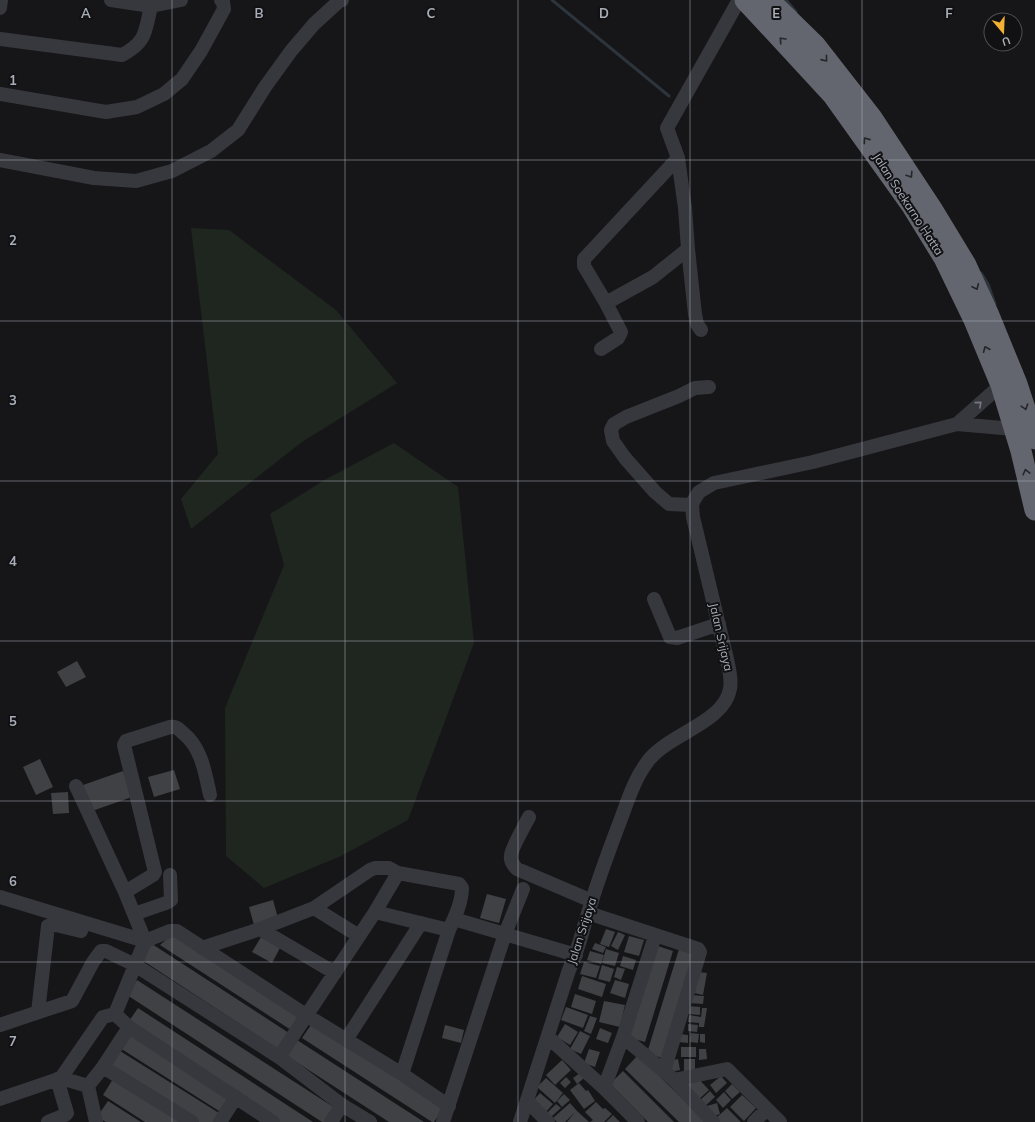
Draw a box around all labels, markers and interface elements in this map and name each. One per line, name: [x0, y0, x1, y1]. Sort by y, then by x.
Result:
text: A: [81, 5, 91, 21]
text: B: [255, 5, 264, 21]
text: C: [427, 5, 436, 21]
text: D: [599, 5, 609, 21]
text: E: [772, 5, 780, 21]
text: F: [945, 5, 953, 21]
north arrow: [983, 12, 1023, 52]
text: U: [1000, 34, 1012, 49]
one-way arrow: [780, 38, 787, 45]
one-way arrow: [820, 54, 827, 61]
text: 1: [9, 72, 17, 88]
one-way arrow: [863, 137, 871, 144]
street label: Jalan Soekarno Hatta: [870, 150, 947, 258]
one-way arrow: [905, 171, 913, 178]
text: 2: [9, 232, 17, 248]
one-way arrow: [971, 282, 979, 290]
one-way arrow: [983, 345, 991, 353]
text: 3: [9, 392, 17, 408]
one-way arrow: [974, 402, 982, 409]
one-way arrow: [1020, 403, 1029, 410]
one-way arrow: [1022, 469, 1031, 476]
text: 4: [9, 553, 17, 569]
street label: Jalan Srijaya: [706, 601, 737, 672]
text: 5: [9, 713, 17, 729]
text: 6: [9, 873, 17, 889]
street label: Jalan Srijaya: [564, 895, 599, 966]
text: 7: [9, 1033, 17, 1049]

